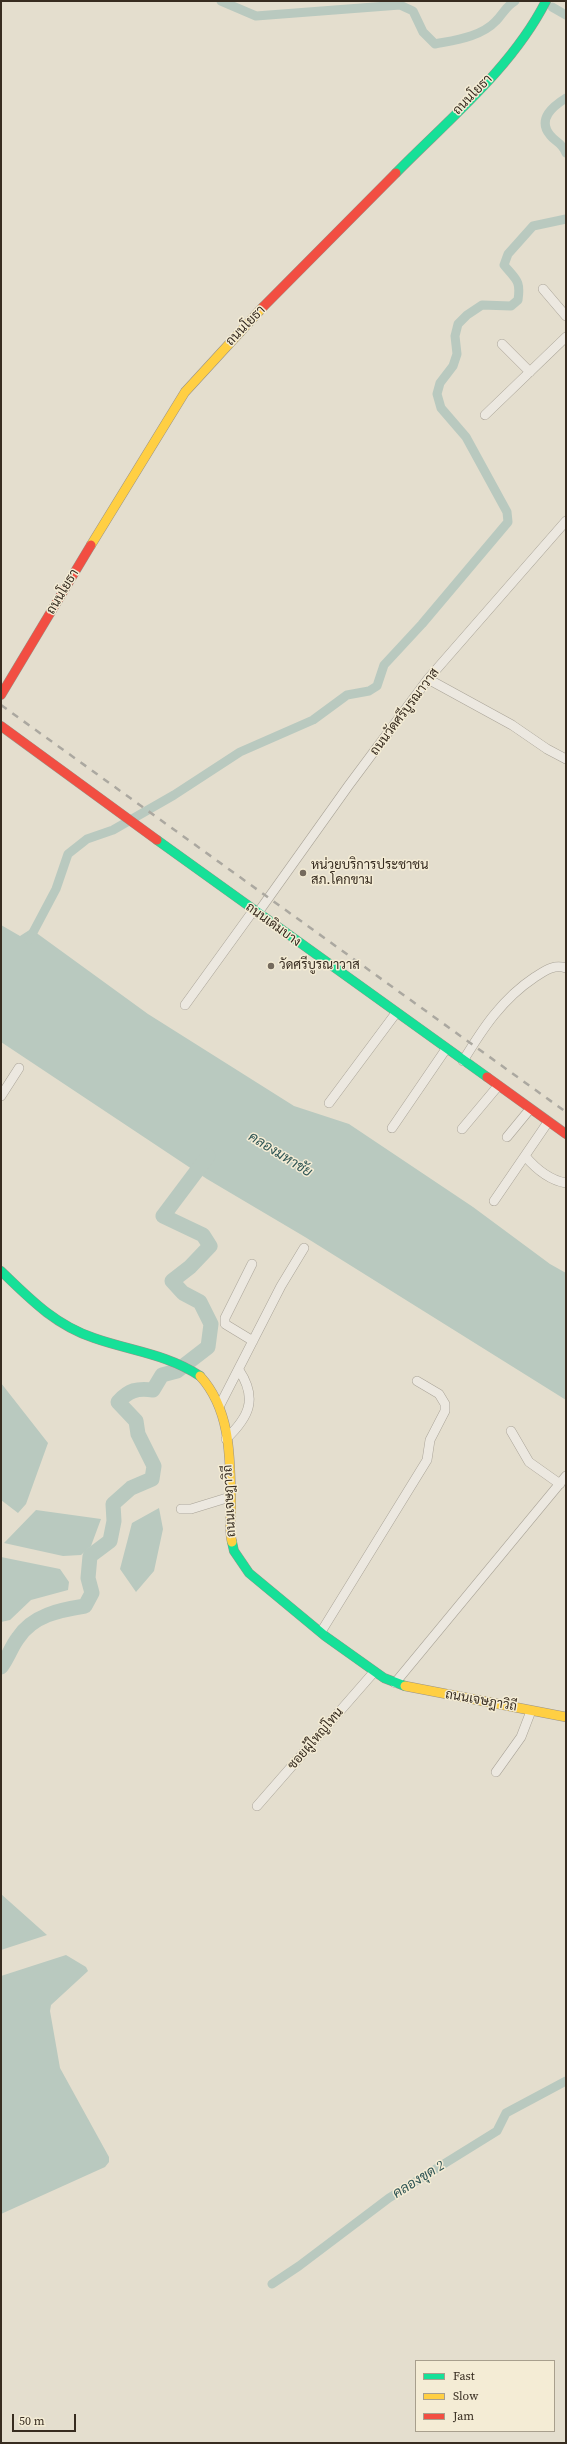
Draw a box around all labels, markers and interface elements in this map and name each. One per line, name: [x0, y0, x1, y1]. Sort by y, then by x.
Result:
street label: ถนนโยธา: [450, 72, 496, 118]
street label: ถนนโยธา: [223, 303, 269, 349]
street label: ถนนโยธา: [43, 567, 83, 617]
street label: ถนนวัดศรีบูรณาวาส: [367, 665, 443, 759]
place label: หน่วยบริการประชาชน สภ.โคกขาม: [311, 858, 428, 889]
marker: หน่วยบริการประชาชน สภ.โคกขาม: [298, 868, 308, 878]
street label: ถนนเดิมบาง: [242, 900, 304, 950]
place label: วัดศรีบูรณาวาส: [279, 958, 360, 974]
marker: วัดศรีบูรณาวาส: [266, 961, 276, 971]
water label: คลองมหาชัย: [245, 1129, 315, 1181]
street label: ถนนเจษฎาวิถี: [220, 1464, 240, 1538]
street label: ถนนเจษฎาวิถี: [444, 1687, 518, 1715]
street label: ซอยผู้ใหญ่โทน: [285, 1705, 347, 1773]
water label: คลองขุด 2: [390, 2157, 448, 2203]
legend: [415, 2360, 555, 2432]
text: Fast: [453, 2368, 475, 2384]
text: Slow: [453, 2388, 478, 2404]
scale bar: [14, 2406, 78, 2432]
text: Jam: [453, 2408, 474, 2424]
text: 50 m: [19, 2413, 45, 2429]

